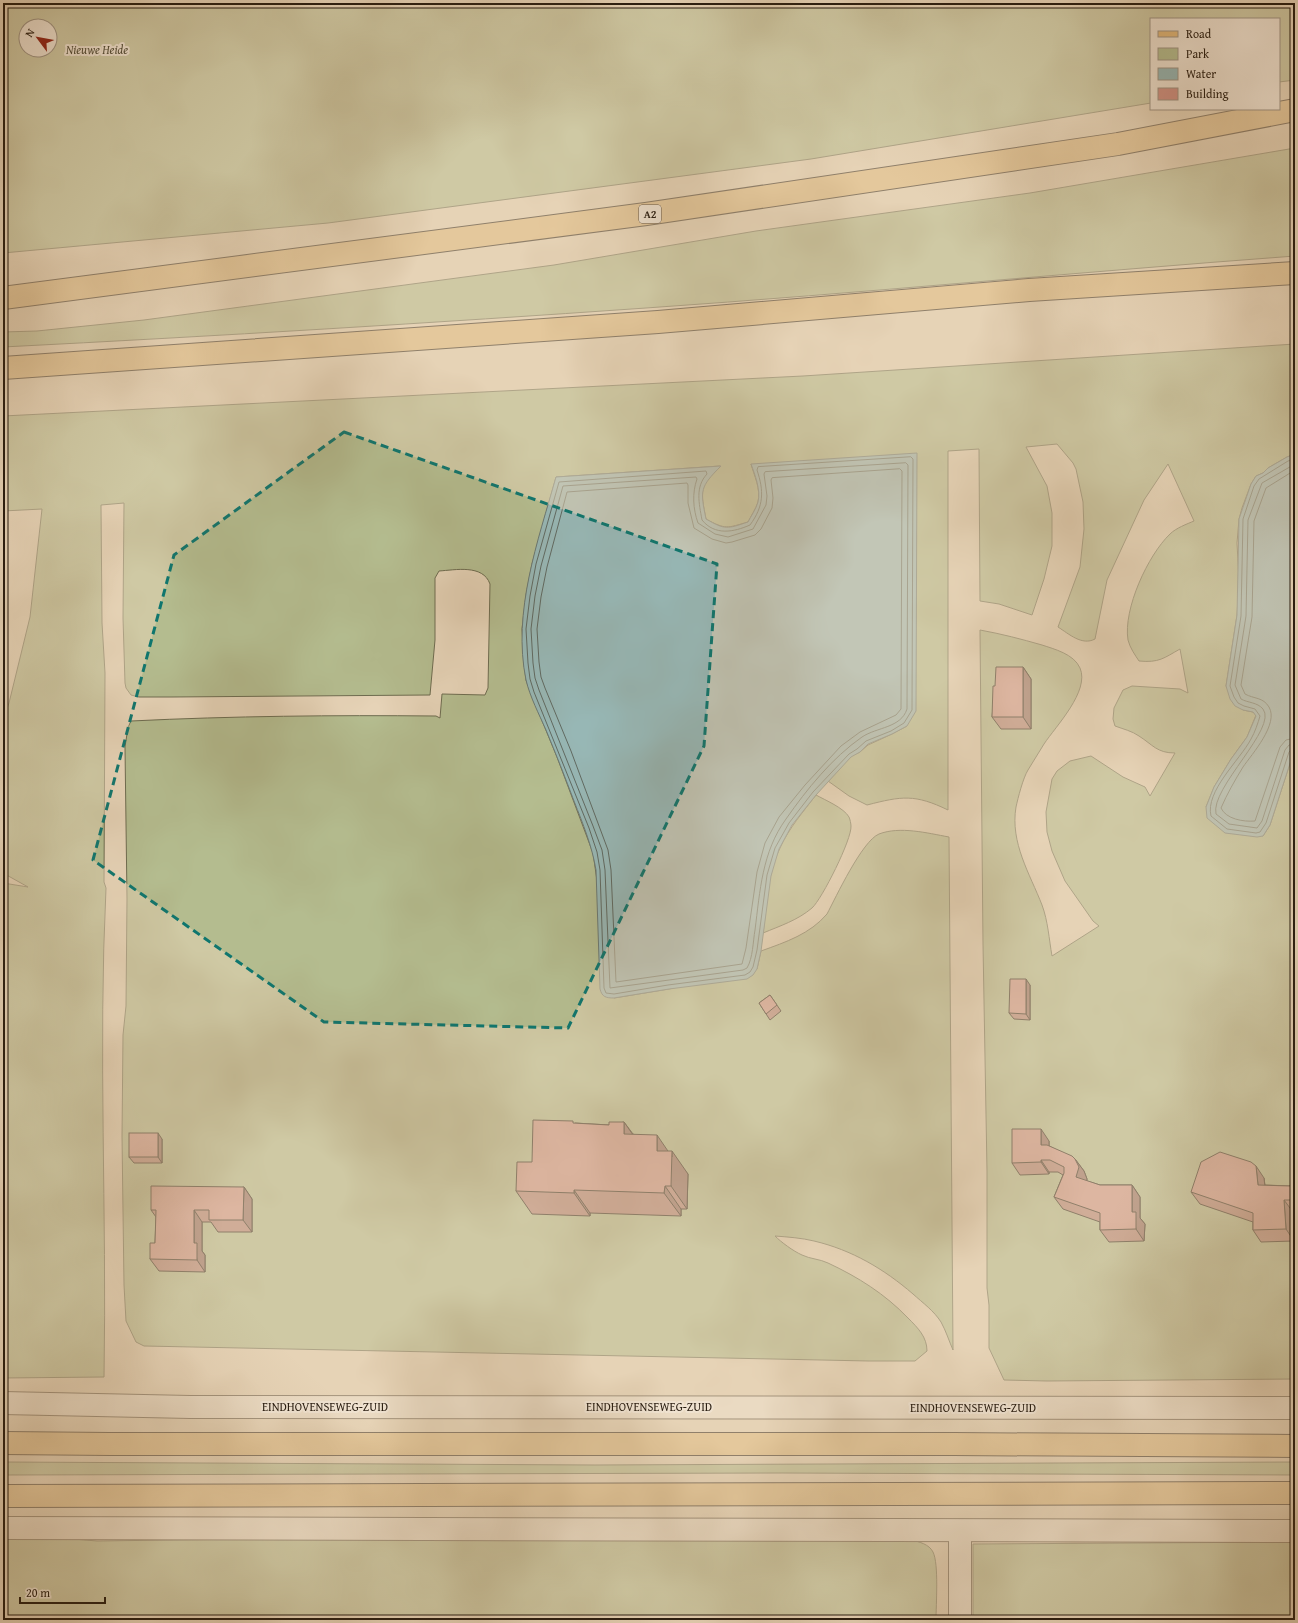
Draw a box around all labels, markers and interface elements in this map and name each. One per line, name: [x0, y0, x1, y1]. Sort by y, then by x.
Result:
north arrow: [18, 18, 58, 58]
legend: [1150, 18, 1280, 110]
text: N: [21, 25, 39, 40]
text: Road: [1186, 25, 1212, 42]
park label: Nieuwe Heide: [66, 41, 128, 58]
text: Park: [1186, 45, 1210, 62]
text: Water: [1186, 65, 1216, 82]
text: Building: [1186, 85, 1229, 102]
road number: A2: [639, 205, 661, 223]
street label: EINDHOVENSEWEG-ZUID: [262, 1398, 388, 1415]
street label: EINDHOVENSEWEG-ZUID: [586, 1398, 712, 1415]
street label: EINDHOVENSEWEG-ZUID: [910, 1399, 1036, 1416]
scale bar: [20, 1579, 105, 1605]
text: 20 m: [26, 1584, 50, 1601]

